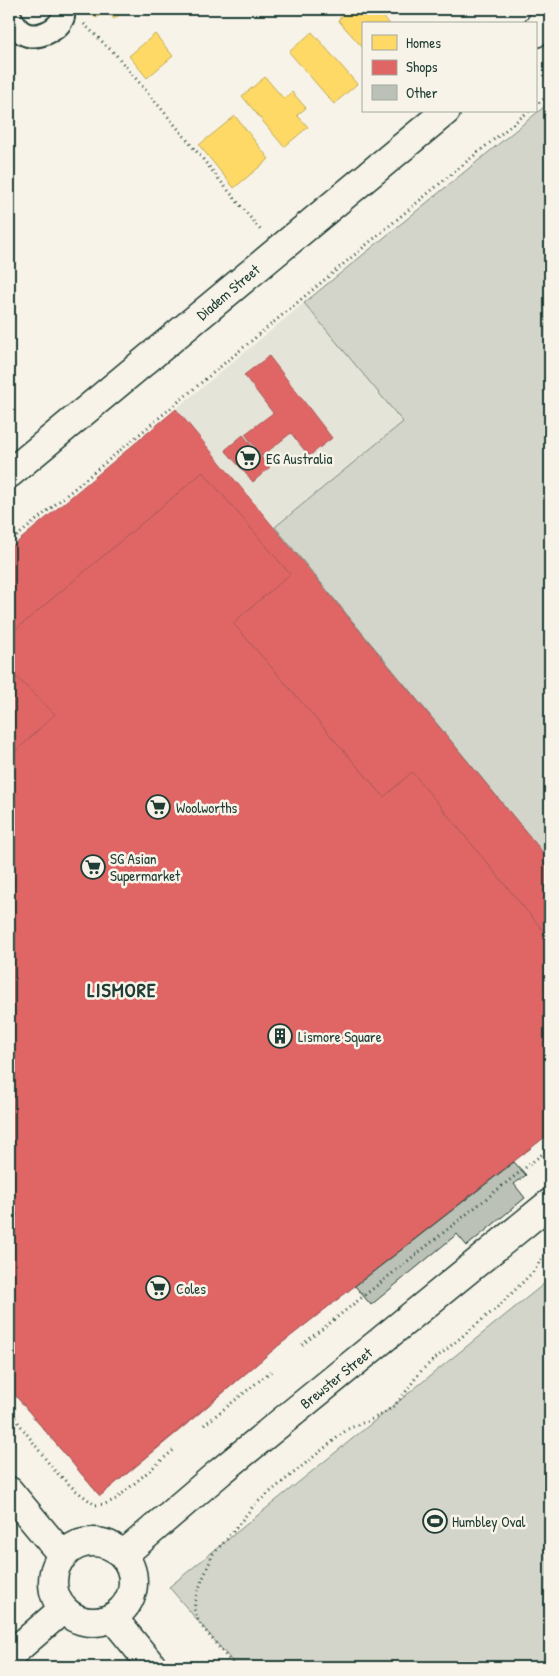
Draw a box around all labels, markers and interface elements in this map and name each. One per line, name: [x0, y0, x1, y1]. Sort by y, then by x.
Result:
legend: [362, 22, 536, 112]
text: Homes: [406, 32, 441, 53]
text: Shops: [406, 56, 438, 77]
text: Other: [406, 82, 438, 103]
street label: Diadem Street: [192, 259, 265, 325]
supermarket icon: EG Australia: [235, 445, 261, 471]
place label: EG Australia: [266, 448, 333, 469]
supermarket icon: Woolworths: [145, 794, 171, 820]
place label: Woolworths: [176, 797, 238, 818]
place label: SG Asian Supermarket: [110, 848, 181, 886]
supermarket icon: SG Asian Supermarket: [80, 854, 106, 880]
district label: LISMORE: [87, 976, 157, 1003]
building icon: Lismore Square: [267, 1023, 293, 1049]
place label: Lismore Square: [298, 1026, 382, 1047]
supermarket icon: Coles: [145, 1275, 171, 1301]
place label: Coles: [176, 1278, 206, 1299]
street label: Brewster Street: [295, 1342, 377, 1414]
sports icon: Humbley Oval: [422, 1508, 448, 1534]
place label: Humbley Oval: [452, 1511, 525, 1532]

